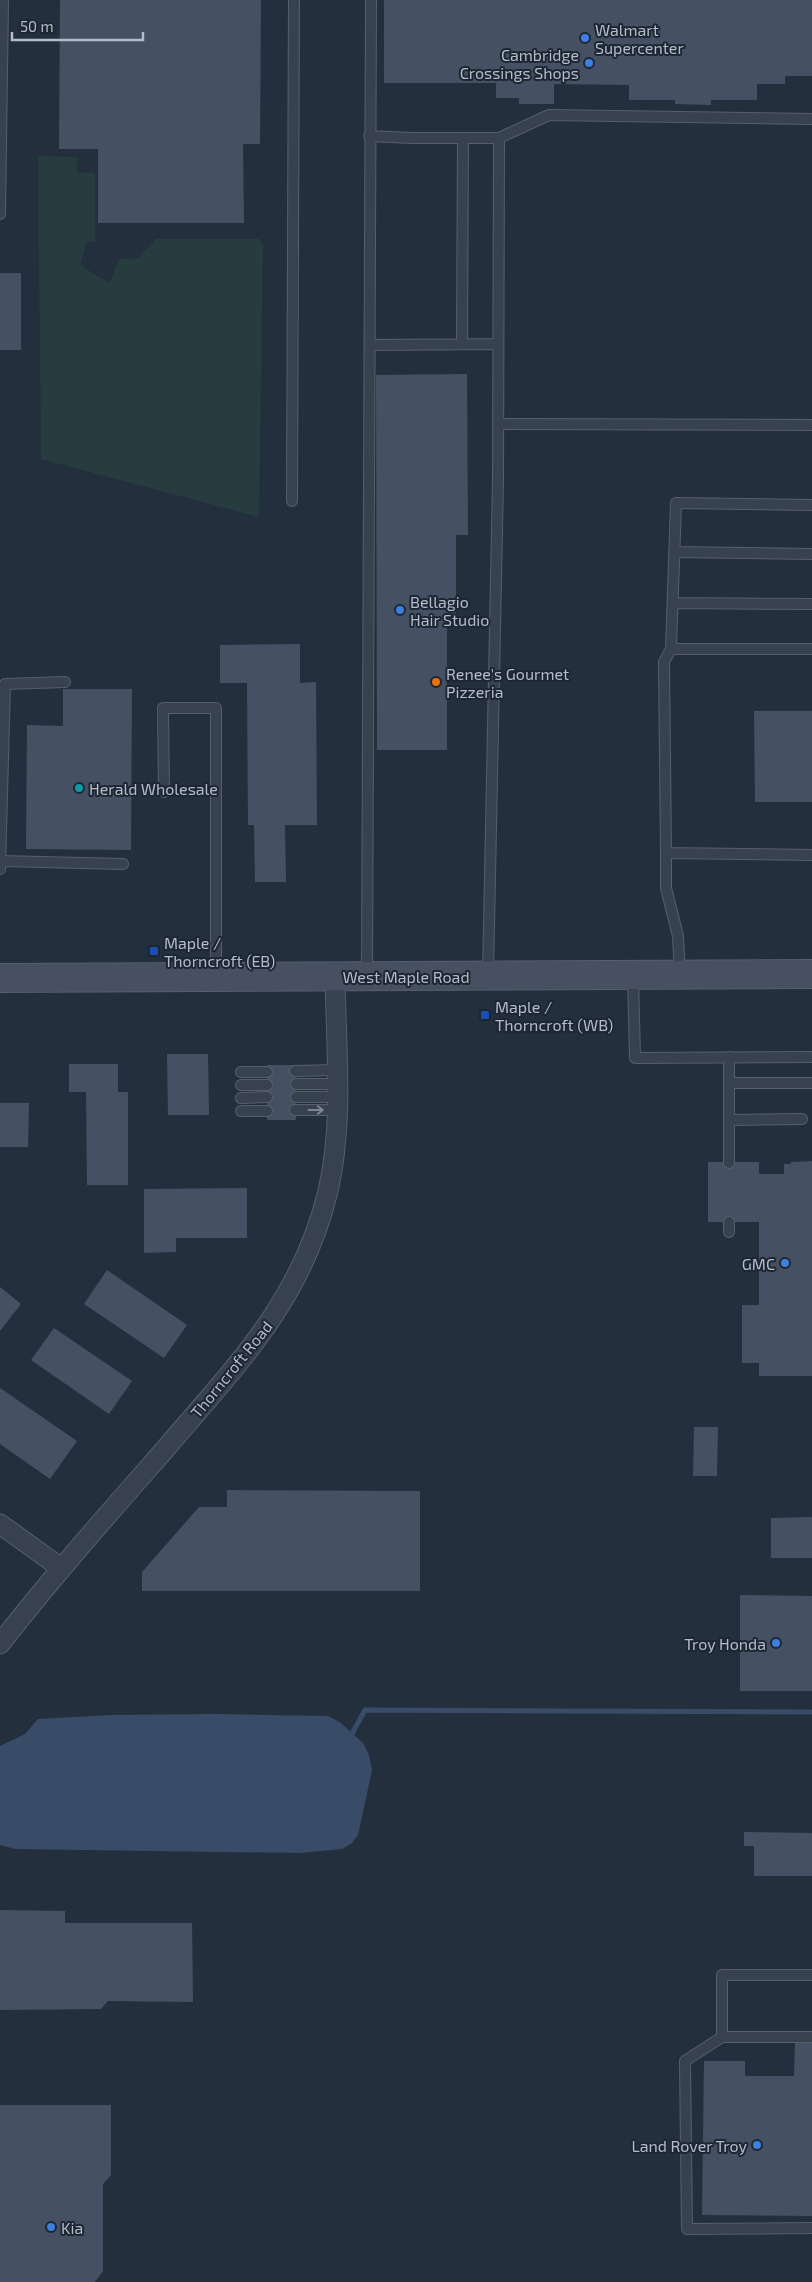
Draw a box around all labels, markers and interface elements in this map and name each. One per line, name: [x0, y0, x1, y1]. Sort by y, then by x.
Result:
scale bar: [12, 10, 144, 42]
text: 50 m: [20, 17, 54, 35]
place label: Walmart Supercenter: [595, 20, 684, 57]
marker: Walmart Supercenter: [579, 32, 591, 44]
place label: Cambridge Crossings Shops: [460, 45, 579, 82]
marker: Cambridge Crossings Shops: [583, 57, 595, 69]
place label: Bellagio Hair Studio: [410, 592, 489, 629]
marker: Bellagio Hair Studio: [394, 604, 406, 616]
place label: Renee's Gourmet Pizzeria: [446, 664, 569, 701]
marker: Renee's Gourmet Pizzeria: [430, 676, 442, 688]
place label: Herald Wholesale: [89, 779, 218, 798]
marker: Herald Wholesale: [73, 782, 85, 794]
place label: Maple / Thorncroft (EB): [164, 933, 275, 970]
marker: Maple / Thorncroft (EB): [148, 945, 160, 957]
street label: West Maple Road: [342, 967, 470, 986]
place label: Maple / Thorncroft (WB): [495, 997, 613, 1034]
marker: Maple / Thorncroft (WB): [479, 1009, 491, 1021]
one-way arrow: [308, 1105, 324, 1115]
place label: GMC: [742, 1254, 775, 1273]
marker: GMC: [779, 1257, 791, 1269]
street label: Thorncroft Road: [186, 1317, 276, 1421]
place label: Troy Honda: [684, 1634, 766, 1653]
marker: Troy Honda: [770, 1637, 782, 1649]
place label: Land Rover Troy: [631, 2136, 748, 2155]
marker: Land Rover Troy: [751, 2139, 763, 2151]
place label: Kia: [61, 2218, 83, 2237]
marker: Kia: [45, 2221, 57, 2233]

